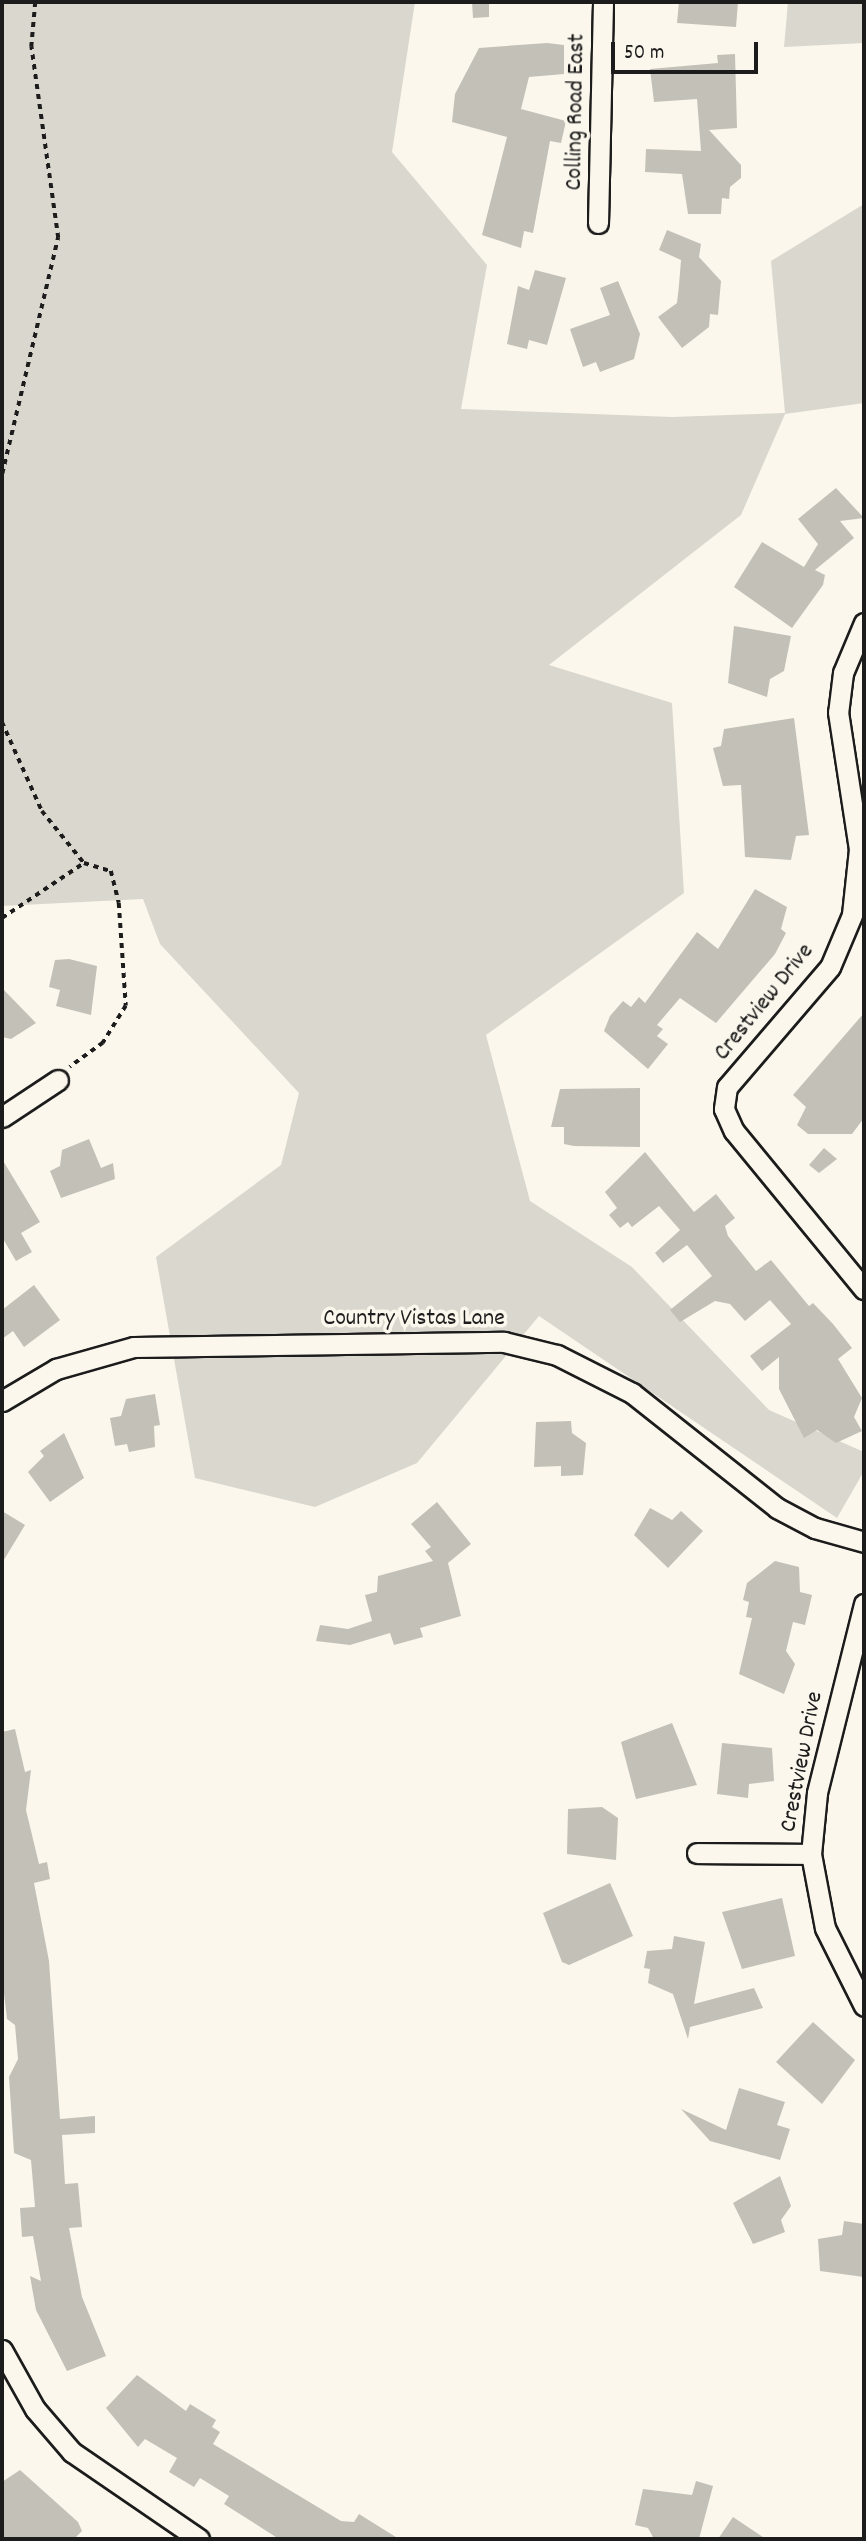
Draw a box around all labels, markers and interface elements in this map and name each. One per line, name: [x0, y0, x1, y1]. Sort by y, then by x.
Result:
scale bar: [614, 28, 761, 72]
street label: Colling Road East: [561, 33, 593, 191]
text: 50 m: [624, 39, 664, 69]
street label: Crestview Drive: [709, 939, 821, 1067]
street label: Country Vistas Lane: [323, 1306, 505, 1334]
street label: Crestview Drive: [775, 1689, 831, 1835]

